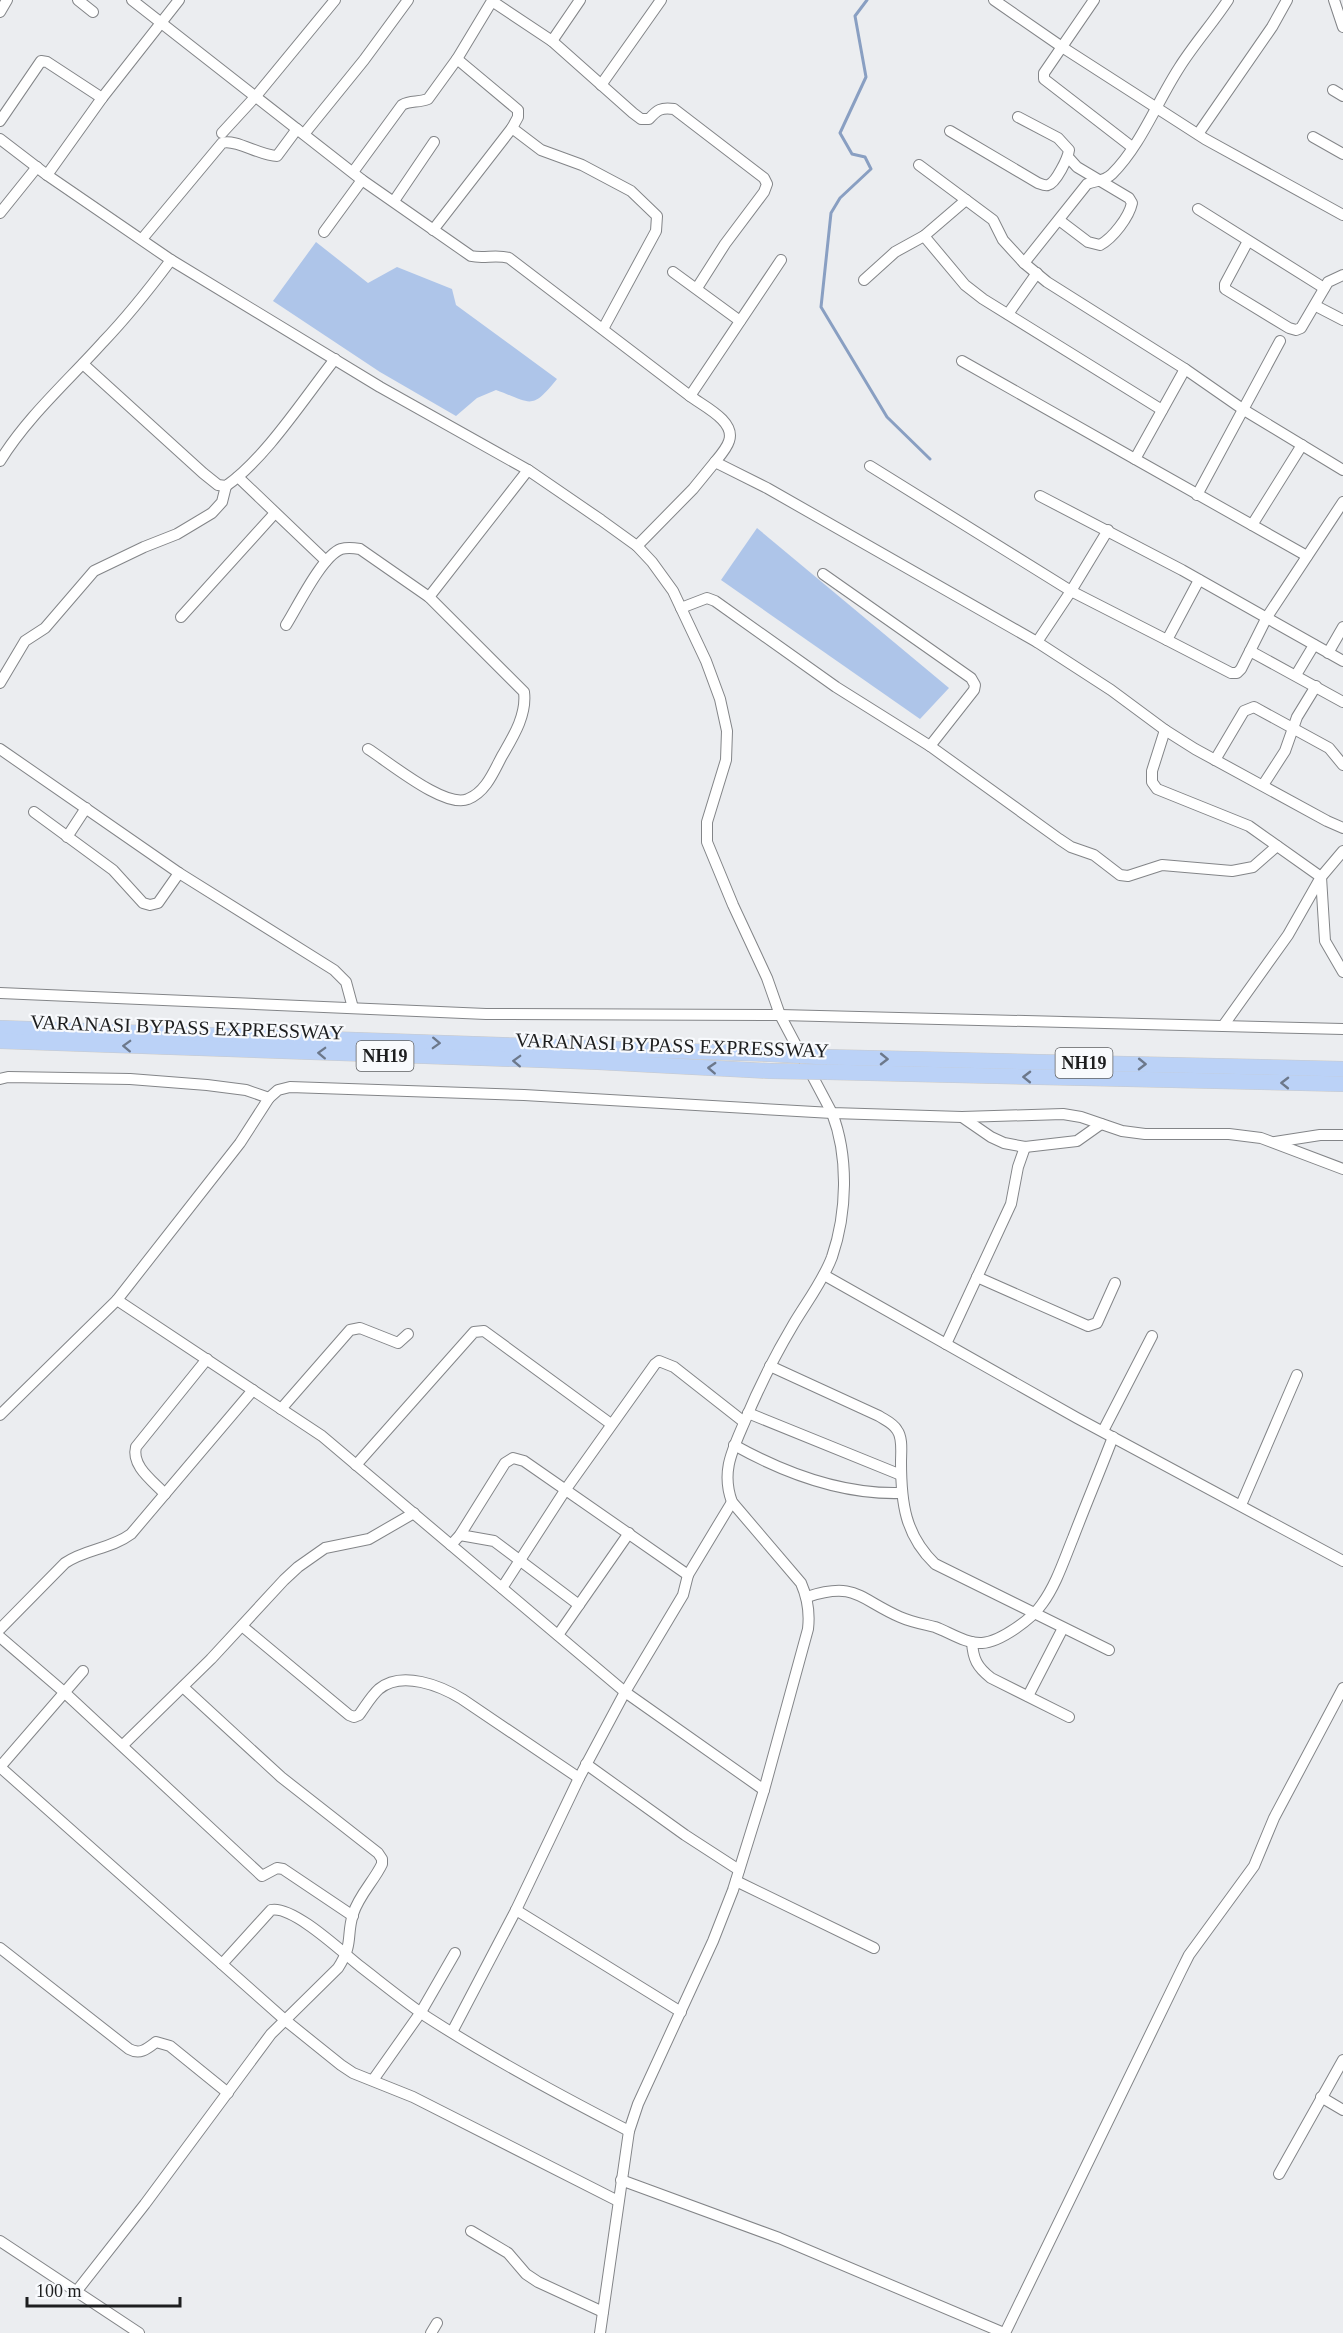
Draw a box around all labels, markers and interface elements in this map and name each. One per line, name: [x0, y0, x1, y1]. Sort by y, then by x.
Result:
street label: VARANASI BYPASS EXPRESSWAY: [30, 1011, 344, 1043]
street label: VARANASI BYPASS EXPRESSWAY: [515, 1029, 829, 1061]
one-way arrow: [432, 1036, 441, 1049]
one-way arrow: [123, 1040, 132, 1053]
road number: NH19: [356, 1041, 414, 1071]
one-way arrow: [317, 1047, 326, 1060]
road number: NH19: [1056, 1048, 1112, 1078]
one-way arrow: [879, 1052, 888, 1065]
one-way arrow: [512, 1054, 521, 1067]
one-way arrow: [1137, 1058, 1146, 1070]
one-way arrow: [707, 1062, 716, 1075]
one-way arrow: [1022, 1071, 1031, 1083]
one-way arrow: [1280, 1077, 1289, 1089]
scale bar: [27, 2270, 180, 2308]
text: 100 m: [36, 2281, 82, 2301]

